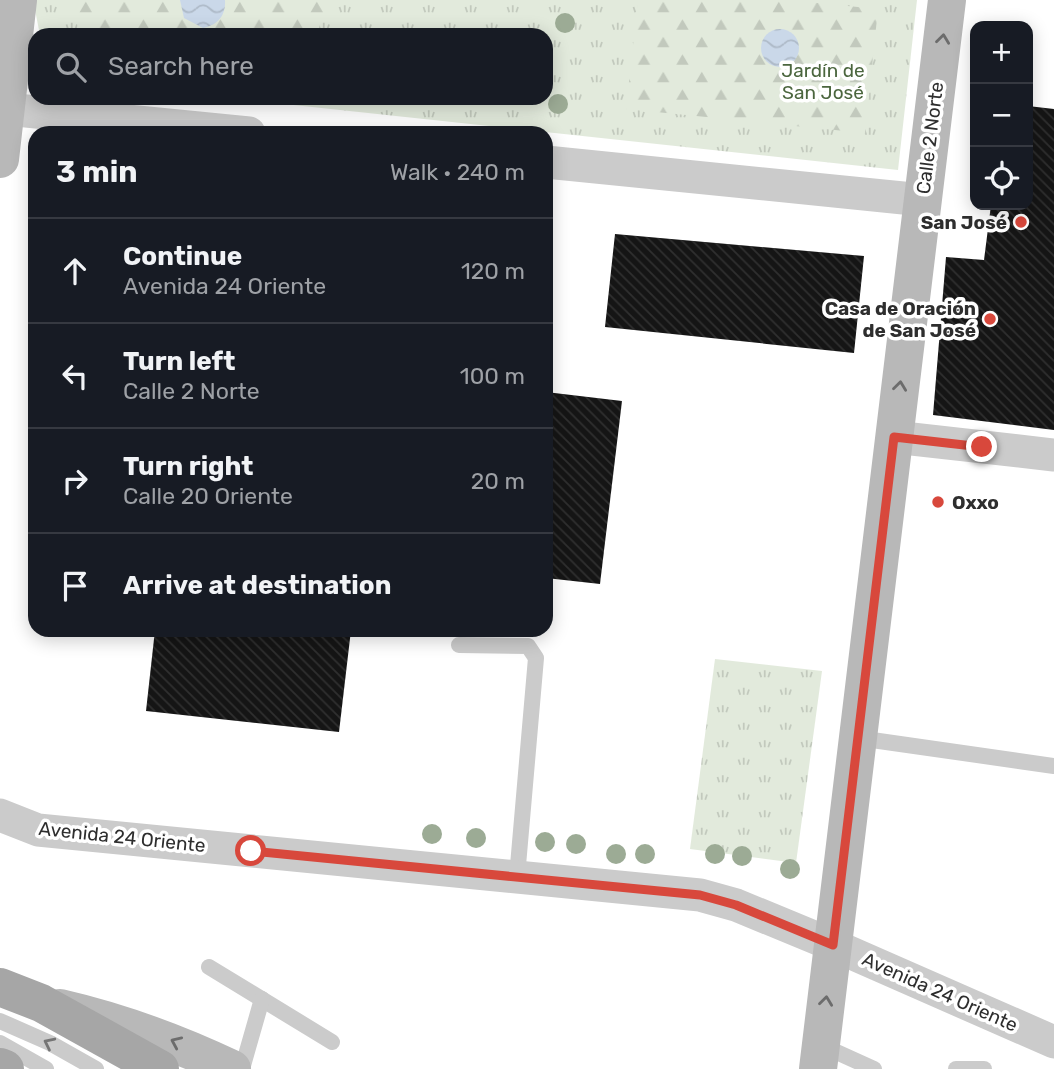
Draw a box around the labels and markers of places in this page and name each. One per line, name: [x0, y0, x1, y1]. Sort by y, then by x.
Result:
place label: San José: [921, 211, 1007, 234]
marker: San José: [1013, 214, 1029, 230]
place label: Casa de Oración de San José: [825, 297, 976, 342]
marker: Casa de Oración de San José: [982, 311, 998, 327]
place label: Oxxo: [952, 491, 999, 514]
marker: Oxxo: [930, 494, 946, 510]

